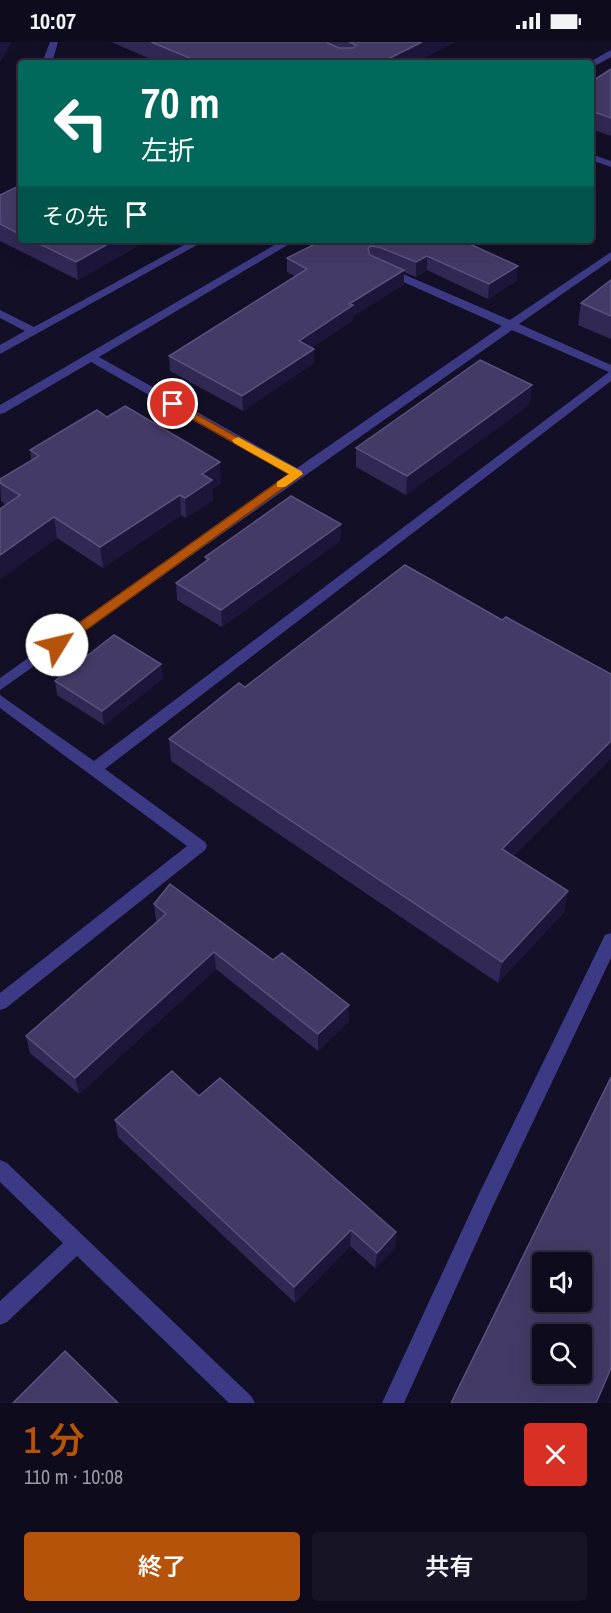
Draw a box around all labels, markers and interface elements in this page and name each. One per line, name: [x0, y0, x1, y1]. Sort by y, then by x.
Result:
text: 10:07: [30, 6, 76, 36]
text: 70 m: [141, 75, 220, 131]
icon: left: [42, 84, 120, 162]
text: 左折: [141, 132, 195, 168]
icon: arrive: [120, 198, 153, 231]
text: その先: [42, 201, 108, 231]
pin: [147, 378, 198, 429]
icon: arrive: [156, 387, 189, 420]
position arrow: [25, 613, 89, 677]
map controls: [532, 1252, 592, 1384]
button: sound: [532, 1252, 592, 1312]
button: search: [532, 1324, 592, 1384]
text: 1 分: [24, 1416, 85, 1464]
button: close: [524, 1423, 587, 1486]
text: 110 m · 10:08: [24, 1463, 123, 1490]
button: 終了: [24, 1532, 300, 1601]
button: 共有: [312, 1532, 587, 1601]

